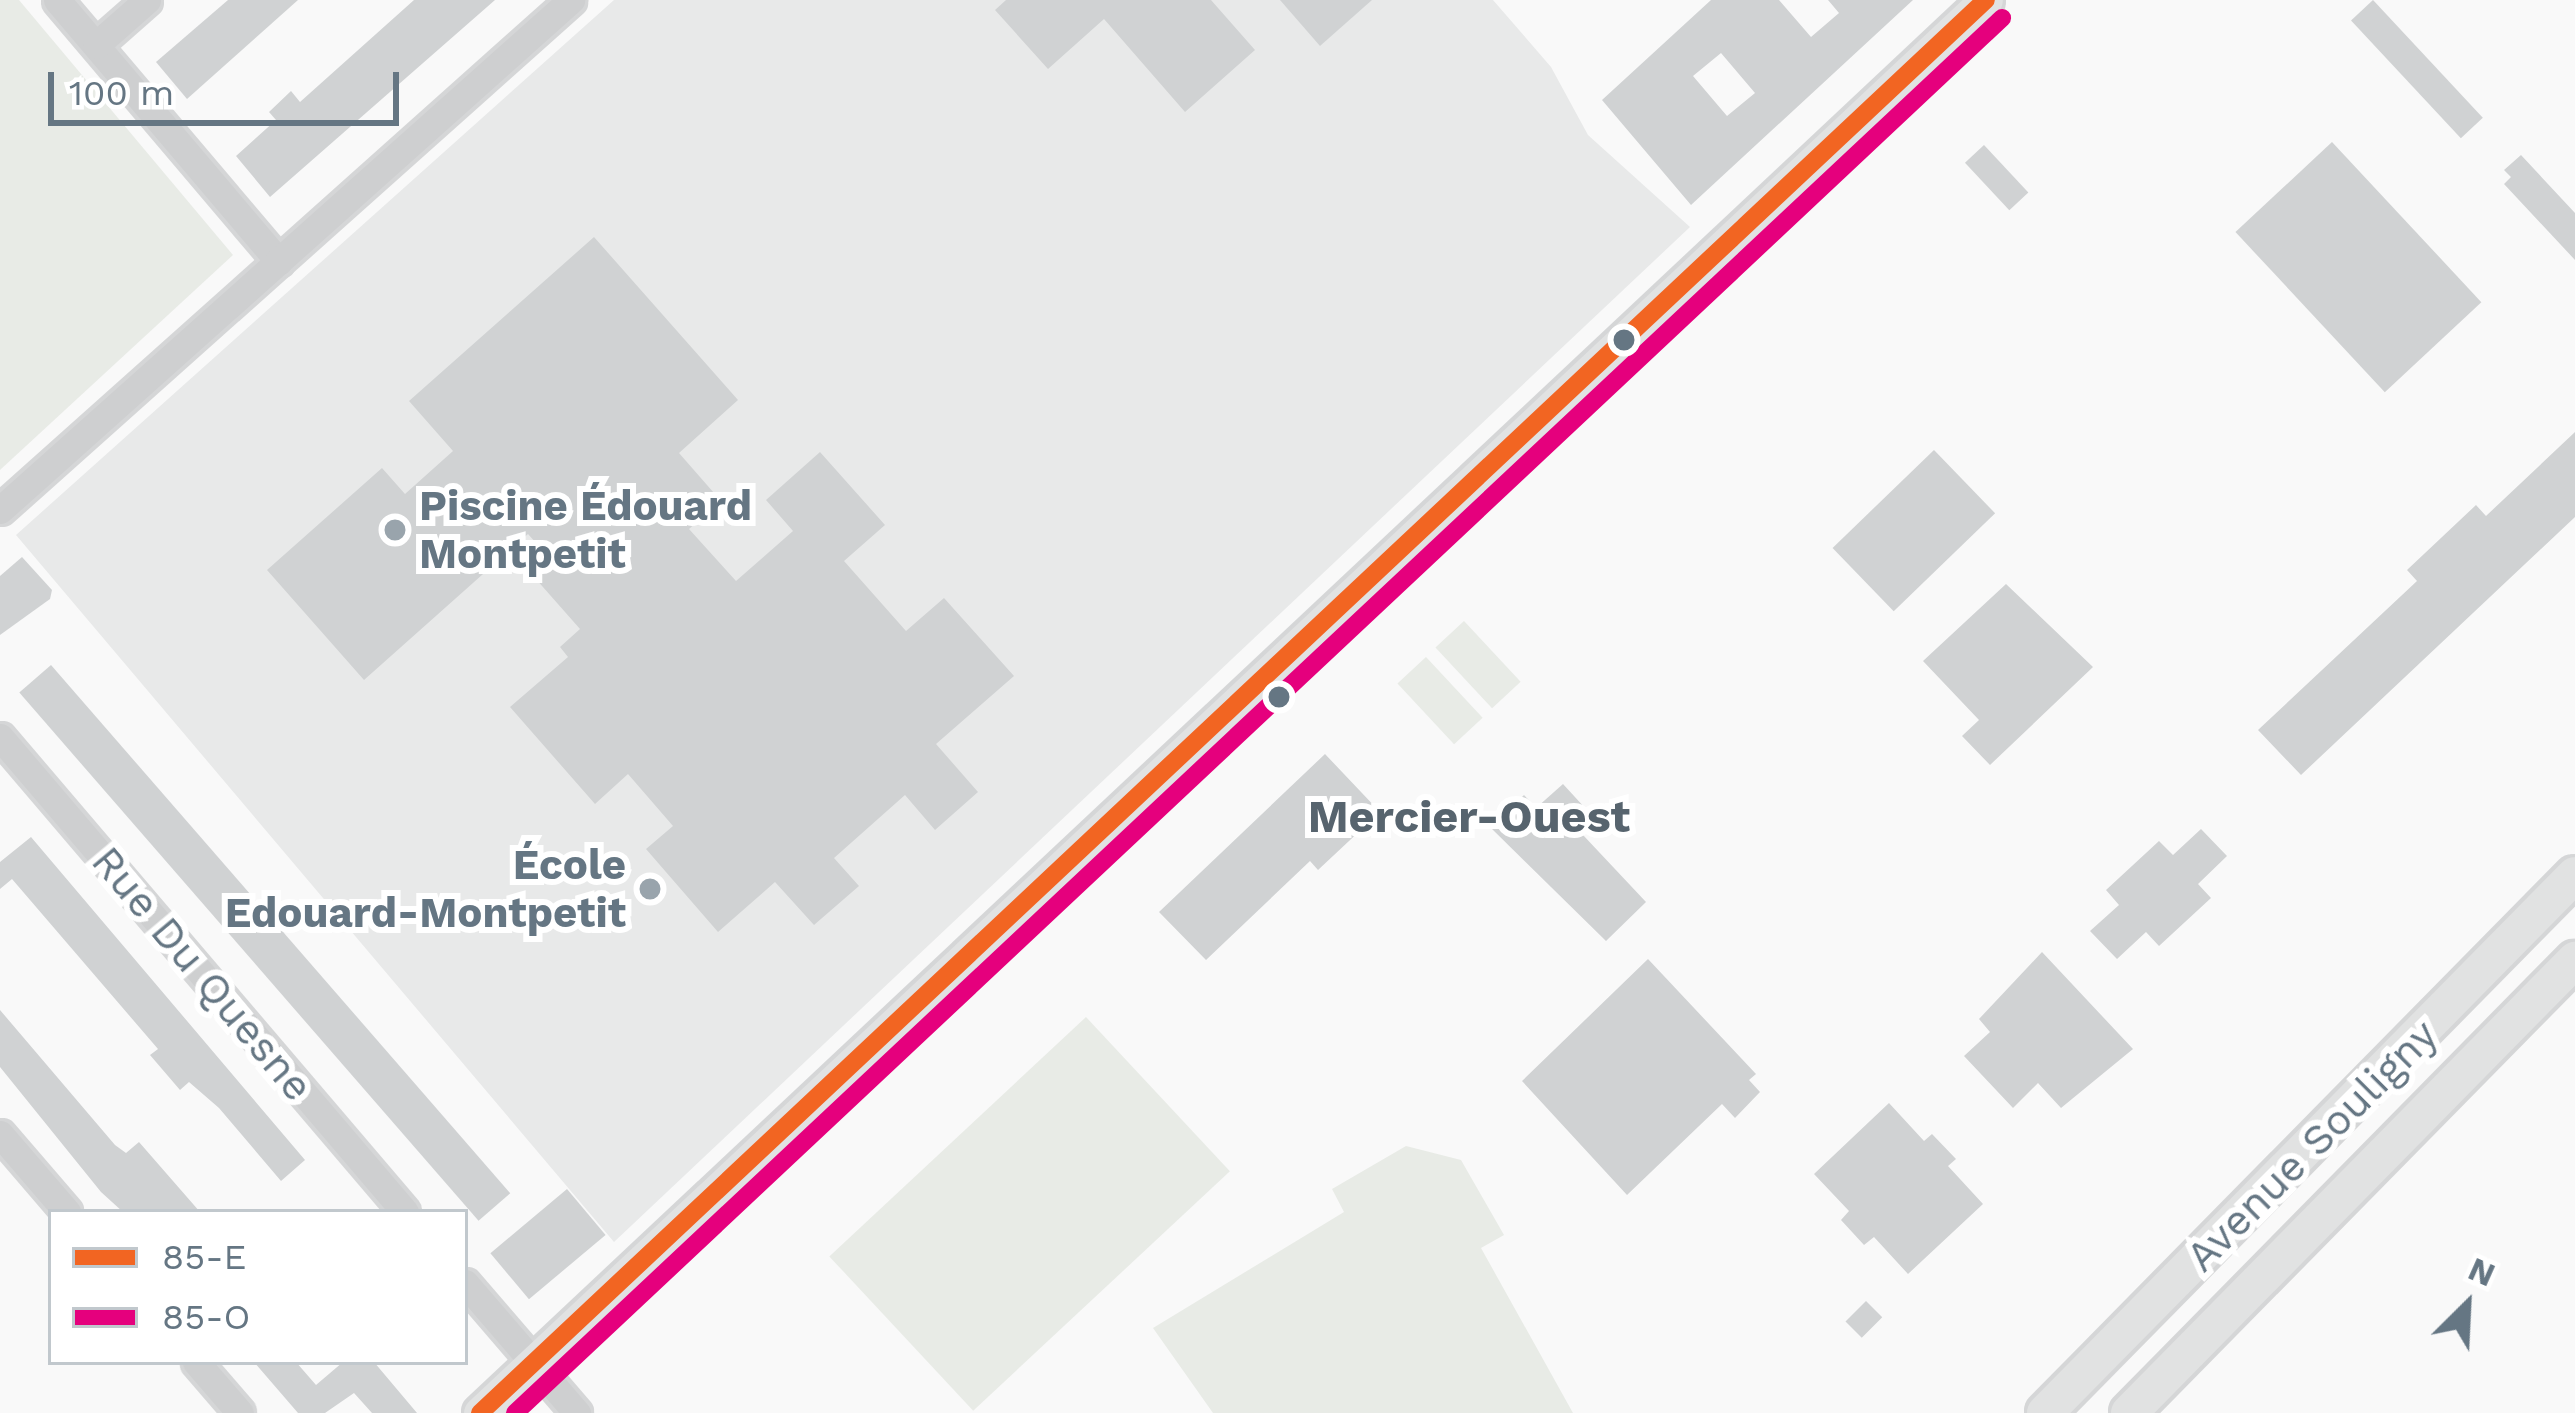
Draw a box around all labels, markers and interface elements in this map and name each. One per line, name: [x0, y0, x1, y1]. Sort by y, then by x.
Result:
scale bar: [54, 48, 405, 122]
text: 100 m: [69, 72, 174, 114]
unlabelled marker: [1613, 329, 1635, 351]
place label: Piscine Édouard Montpetit: [419, 481, 752, 580]
marker: Piscine Édouard Montpetit: [382, 517, 408, 543]
unlabelled marker: [1268, 686, 1290, 708]
district label: Mercier-Ouest: [1308, 790, 1630, 844]
street label: Rue Du Quesne: [81, 837, 323, 1111]
place label: École Edouard-Montpetit: [225, 840, 626, 938]
marker: École Edouard-Montpetit: [637, 876, 663, 902]
street label: Avenue Souligny: [2176, 1010, 2448, 1282]
legend: [48, 1209, 468, 1365]
text: 85-E: [162, 1236, 246, 1278]
north arrow: [2407, 1245, 2527, 1365]
text: N: [2463, 1249, 2501, 1294]
text: 85-O: [162, 1296, 250, 1338]

